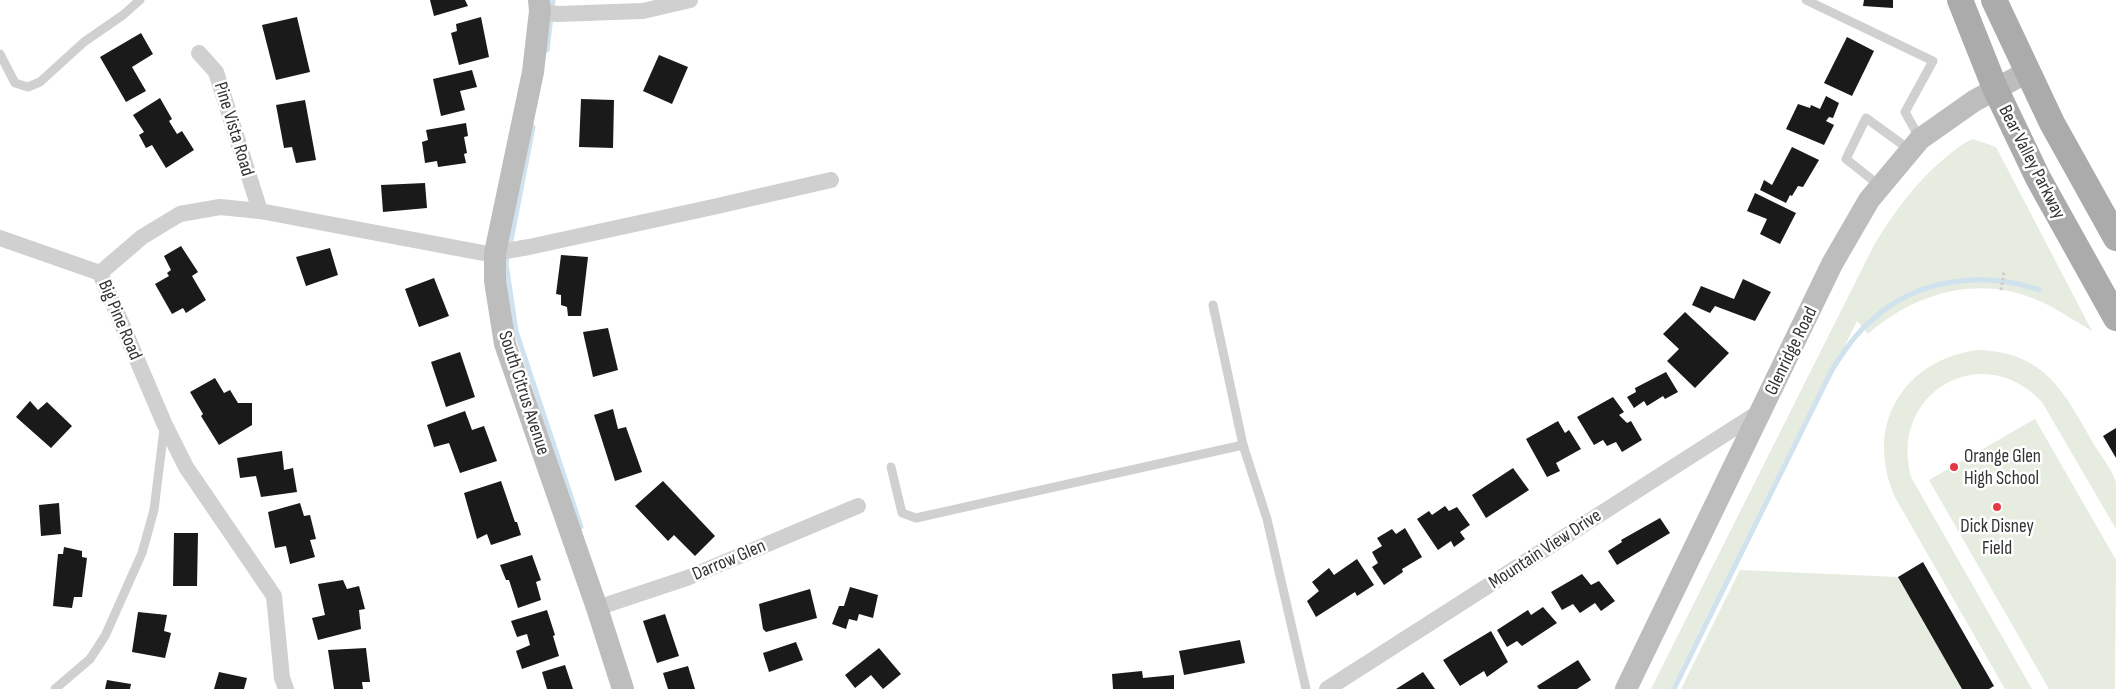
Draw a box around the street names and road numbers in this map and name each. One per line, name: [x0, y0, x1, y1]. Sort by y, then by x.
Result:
street label: Pine Vista Road: [209, 79, 259, 179]
street label: Bear Valley Parkway: [1993, 101, 2071, 223]
street label: Big Pine Road: [93, 277, 147, 363]
street label: Glenridge Road: [1760, 303, 1822, 399]
street label: South Citrus Avenue: [493, 328, 555, 458]
street label: Mountain View Drive: [1484, 504, 1606, 594]
street label: Darrow Glen: [689, 534, 769, 586]

